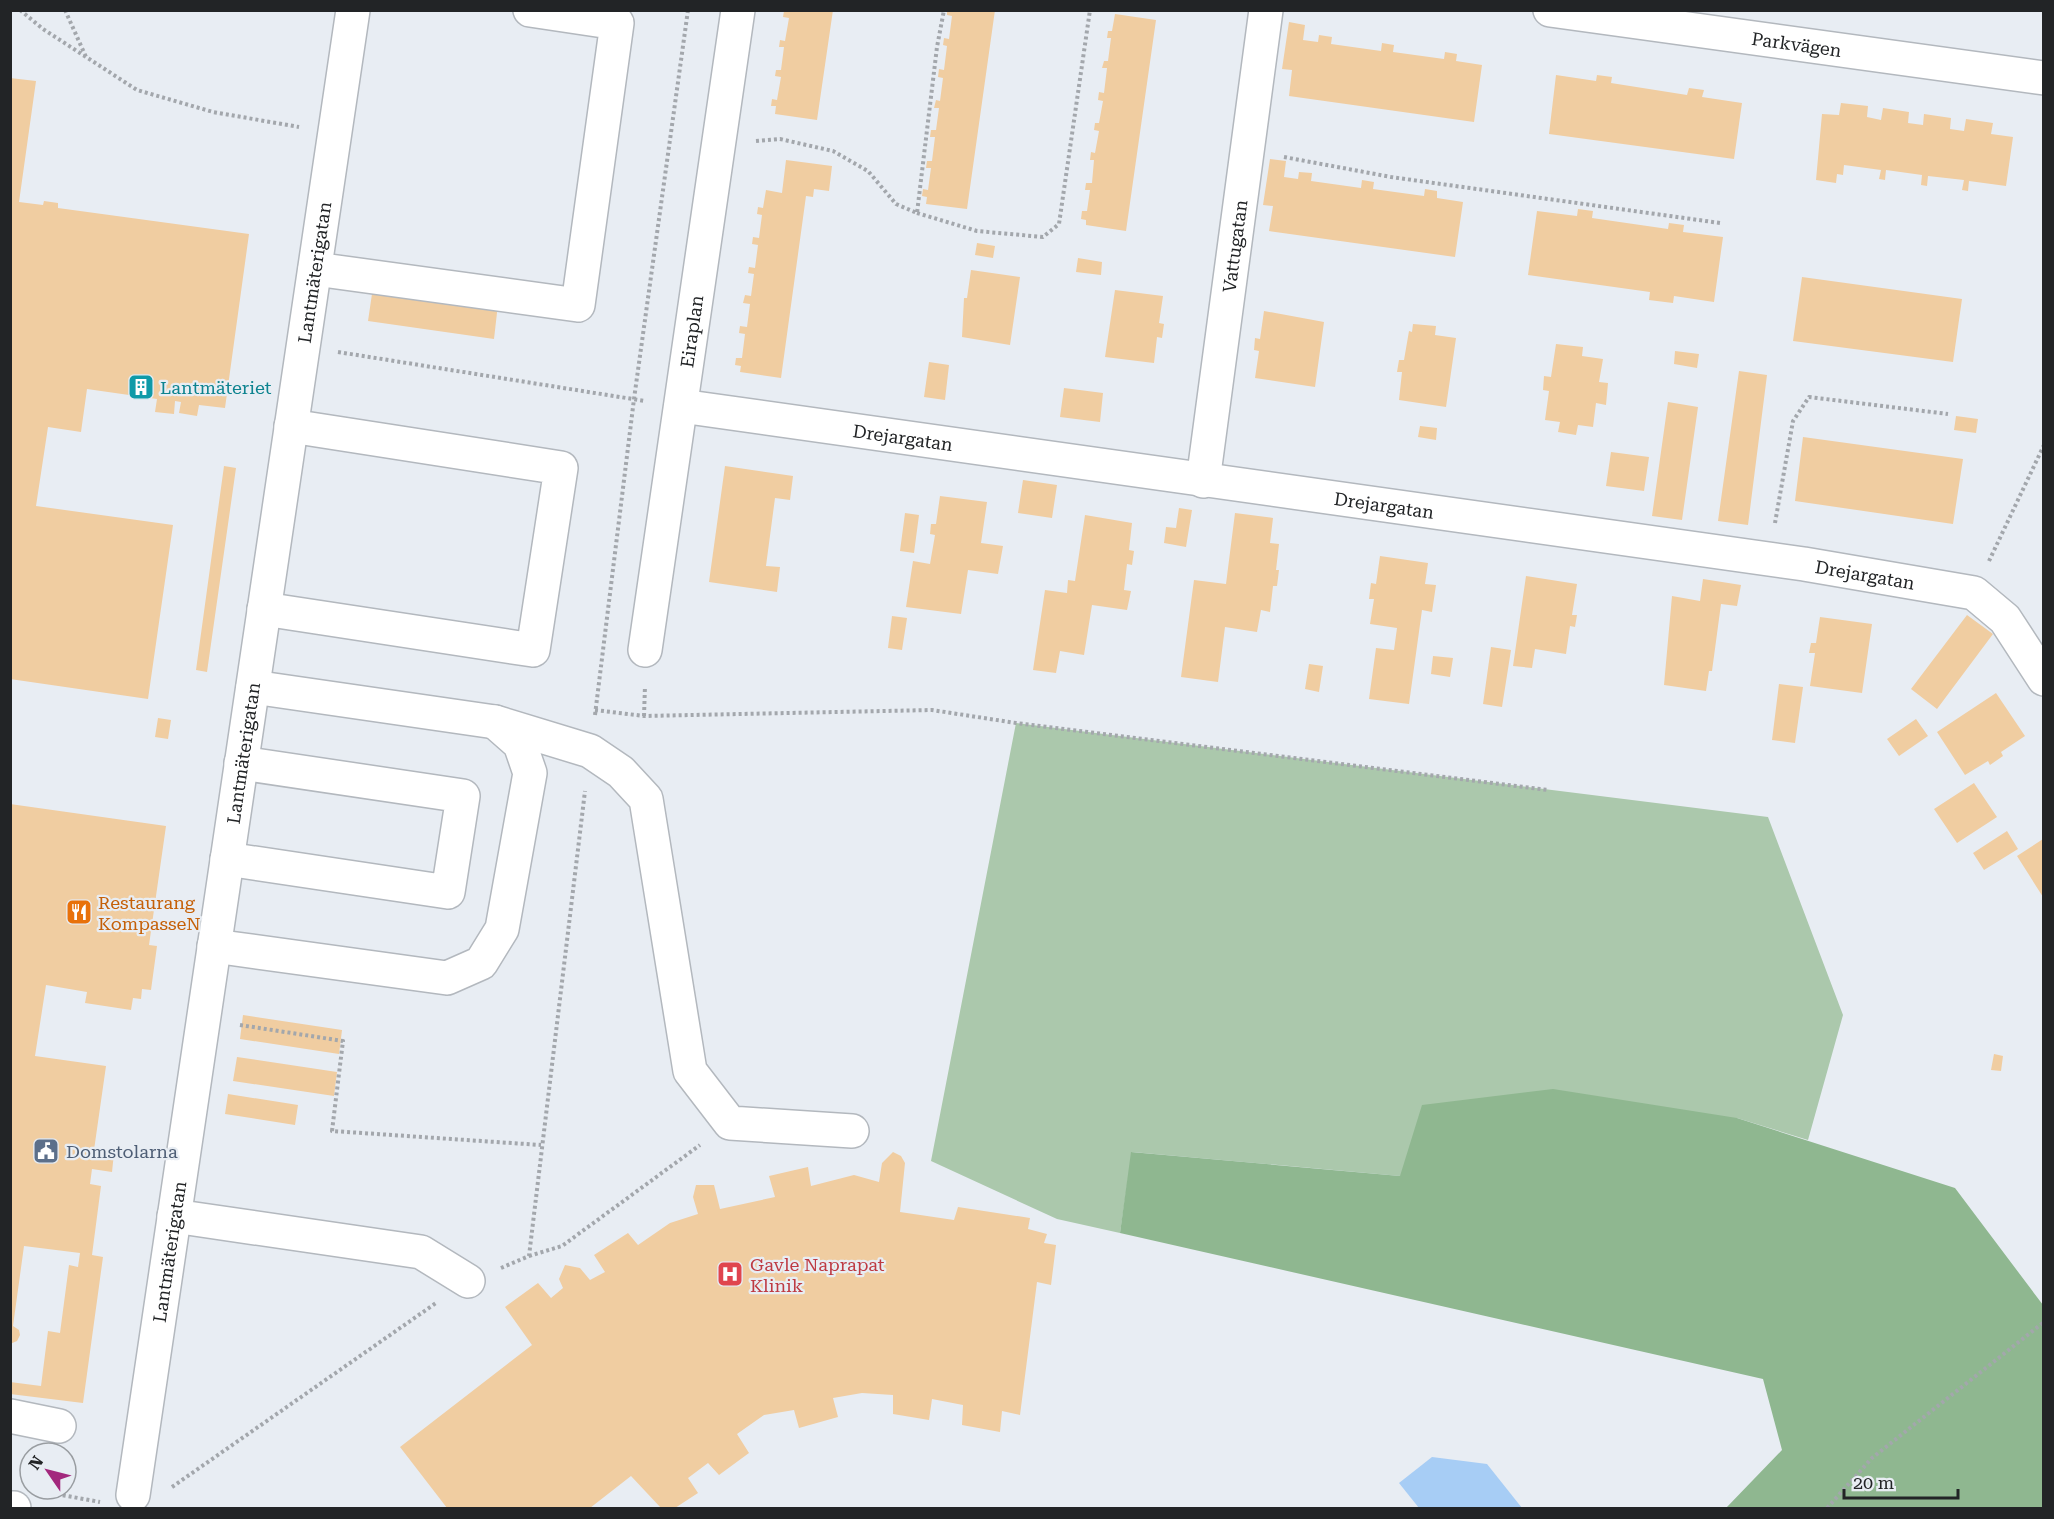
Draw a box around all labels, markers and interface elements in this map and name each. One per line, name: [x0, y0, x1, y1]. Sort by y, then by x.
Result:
street label: Parkvägen: [1750, 27, 1843, 61]
street label: Vattugatan: [1218, 198, 1251, 294]
street label: Lantmäterigatan: [293, 200, 335, 344]
street label: Eiraplan: [676, 293, 707, 369]
building icon: Lantmäteriet: [126, 372, 156, 402]
place label: Lantmäteriet: [160, 377, 272, 398]
street label: Drejargatan: [851, 420, 955, 455]
street label: Drejargatan: [1333, 488, 1436, 522]
street label: Drejargatan: [1814, 556, 1917, 593]
street label: Lantmäterigatan: [222, 681, 264, 825]
place label: Restaurang KompasseN: [98, 892, 201, 934]
restaurant icon: Restaurang KompasseN: [64, 897, 94, 927]
public building icon: Domstolarna: [31, 1136, 61, 1166]
place label: Domstolarna: [66, 1141, 178, 1162]
street label: Lantmäterigatan: [148, 1179, 190, 1324]
place label: Gavle Naprapat Klinik: [750, 1254, 885, 1296]
hospital icon: Gavle Naprapat Klinik: [715, 1259, 745, 1289]
north arrow: [18, 1441, 78, 1501]
text: N: [25, 1452, 47, 1473]
scale bar: [1844, 1462, 1958, 1500]
text: 20 m: [1853, 1472, 1894, 1493]

